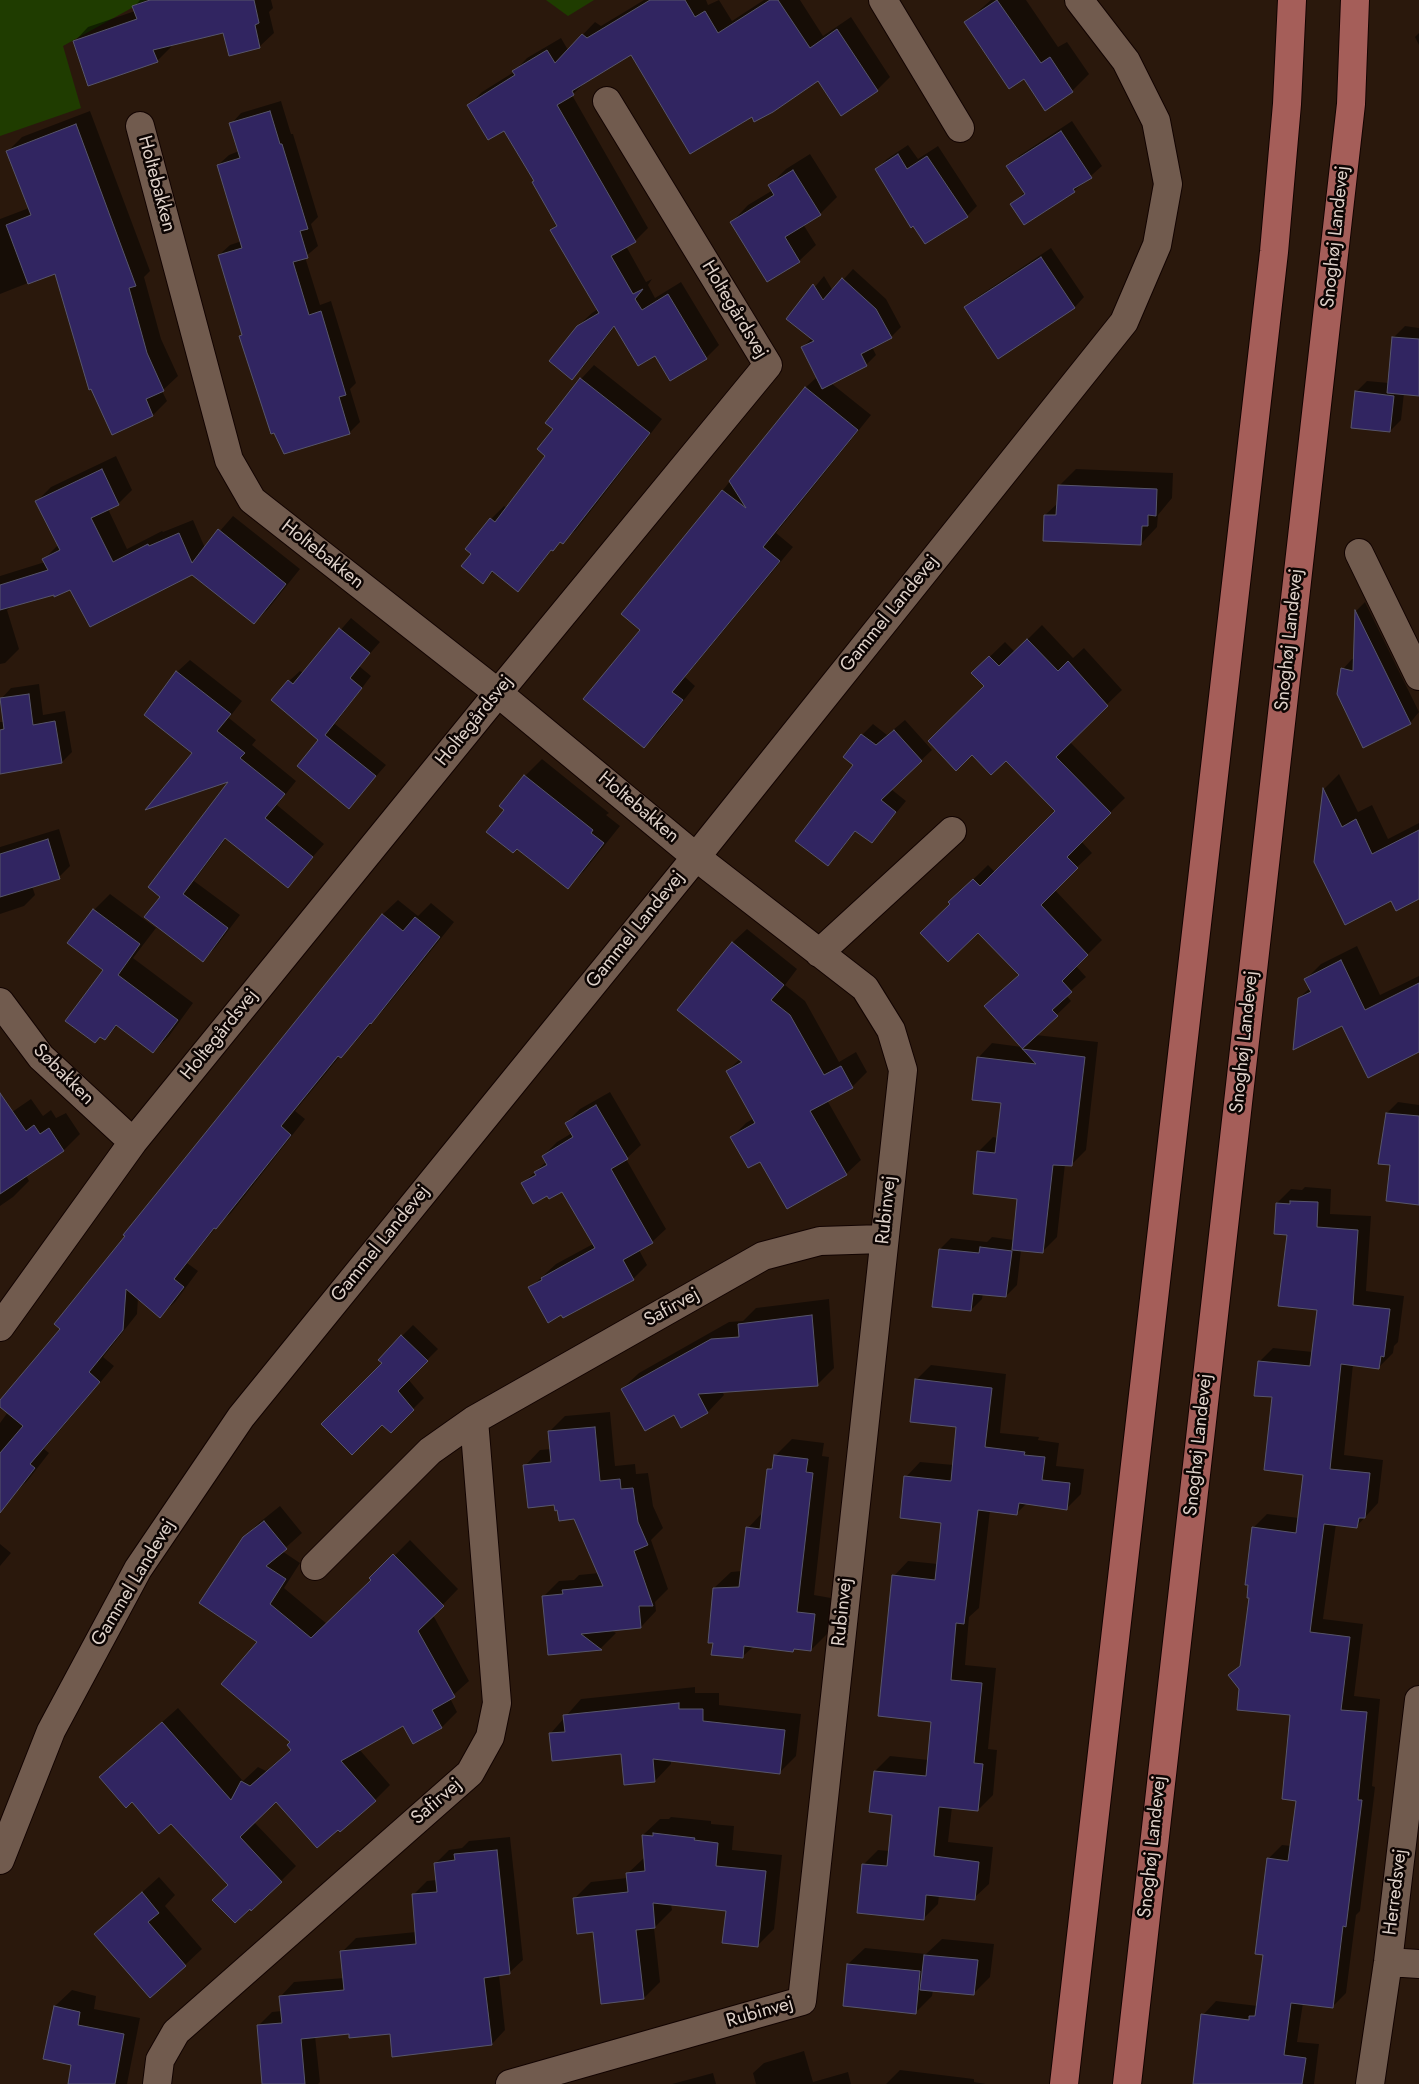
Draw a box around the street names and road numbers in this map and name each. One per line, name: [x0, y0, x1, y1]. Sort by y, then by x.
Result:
street label: Holtebakken: [132, 133, 180, 235]
street label: Snoghøj Landevej: [1317, 165, 1355, 309]
street label: Holtegårdsvej: [696, 257, 772, 363]
street label: Holtebakken: [276, 516, 368, 594]
street label: Gammel Landevej: [836, 551, 944, 677]
street label: Snoghøj Landevej: [1271, 568, 1309, 712]
street label: Holtegårdsvej: [431, 671, 519, 771]
street label: Holtebakken: [593, 768, 683, 848]
street label: Gammel Landevej: [582, 867, 690, 993]
street label: Snoghøj Landevej: [1226, 970, 1264, 1114]
street label: Holtegårdsvej: [176, 985, 264, 1085]
street label: Søbakken: [28, 1040, 98, 1110]
street label: Rubinvej: [872, 1175, 902, 1245]
street label: Gammel Landevej: [327, 1181, 435, 1307]
street label: Safirvej: [640, 1284, 704, 1332]
street label: Snoghøj Landevej: [1180, 1373, 1218, 1517]
street label: Gammel Landevej: [87, 1515, 181, 1651]
street label: Rubinvej: [828, 1577, 858, 1647]
street label: Safirvej: [407, 1774, 467, 1830]
street label: Snoghøj Landevej: [1134, 1775, 1172, 1919]
street label: Herredsvej: [1379, 1847, 1413, 1937]
street label: Rubinvej: [724, 1993, 796, 2033]

